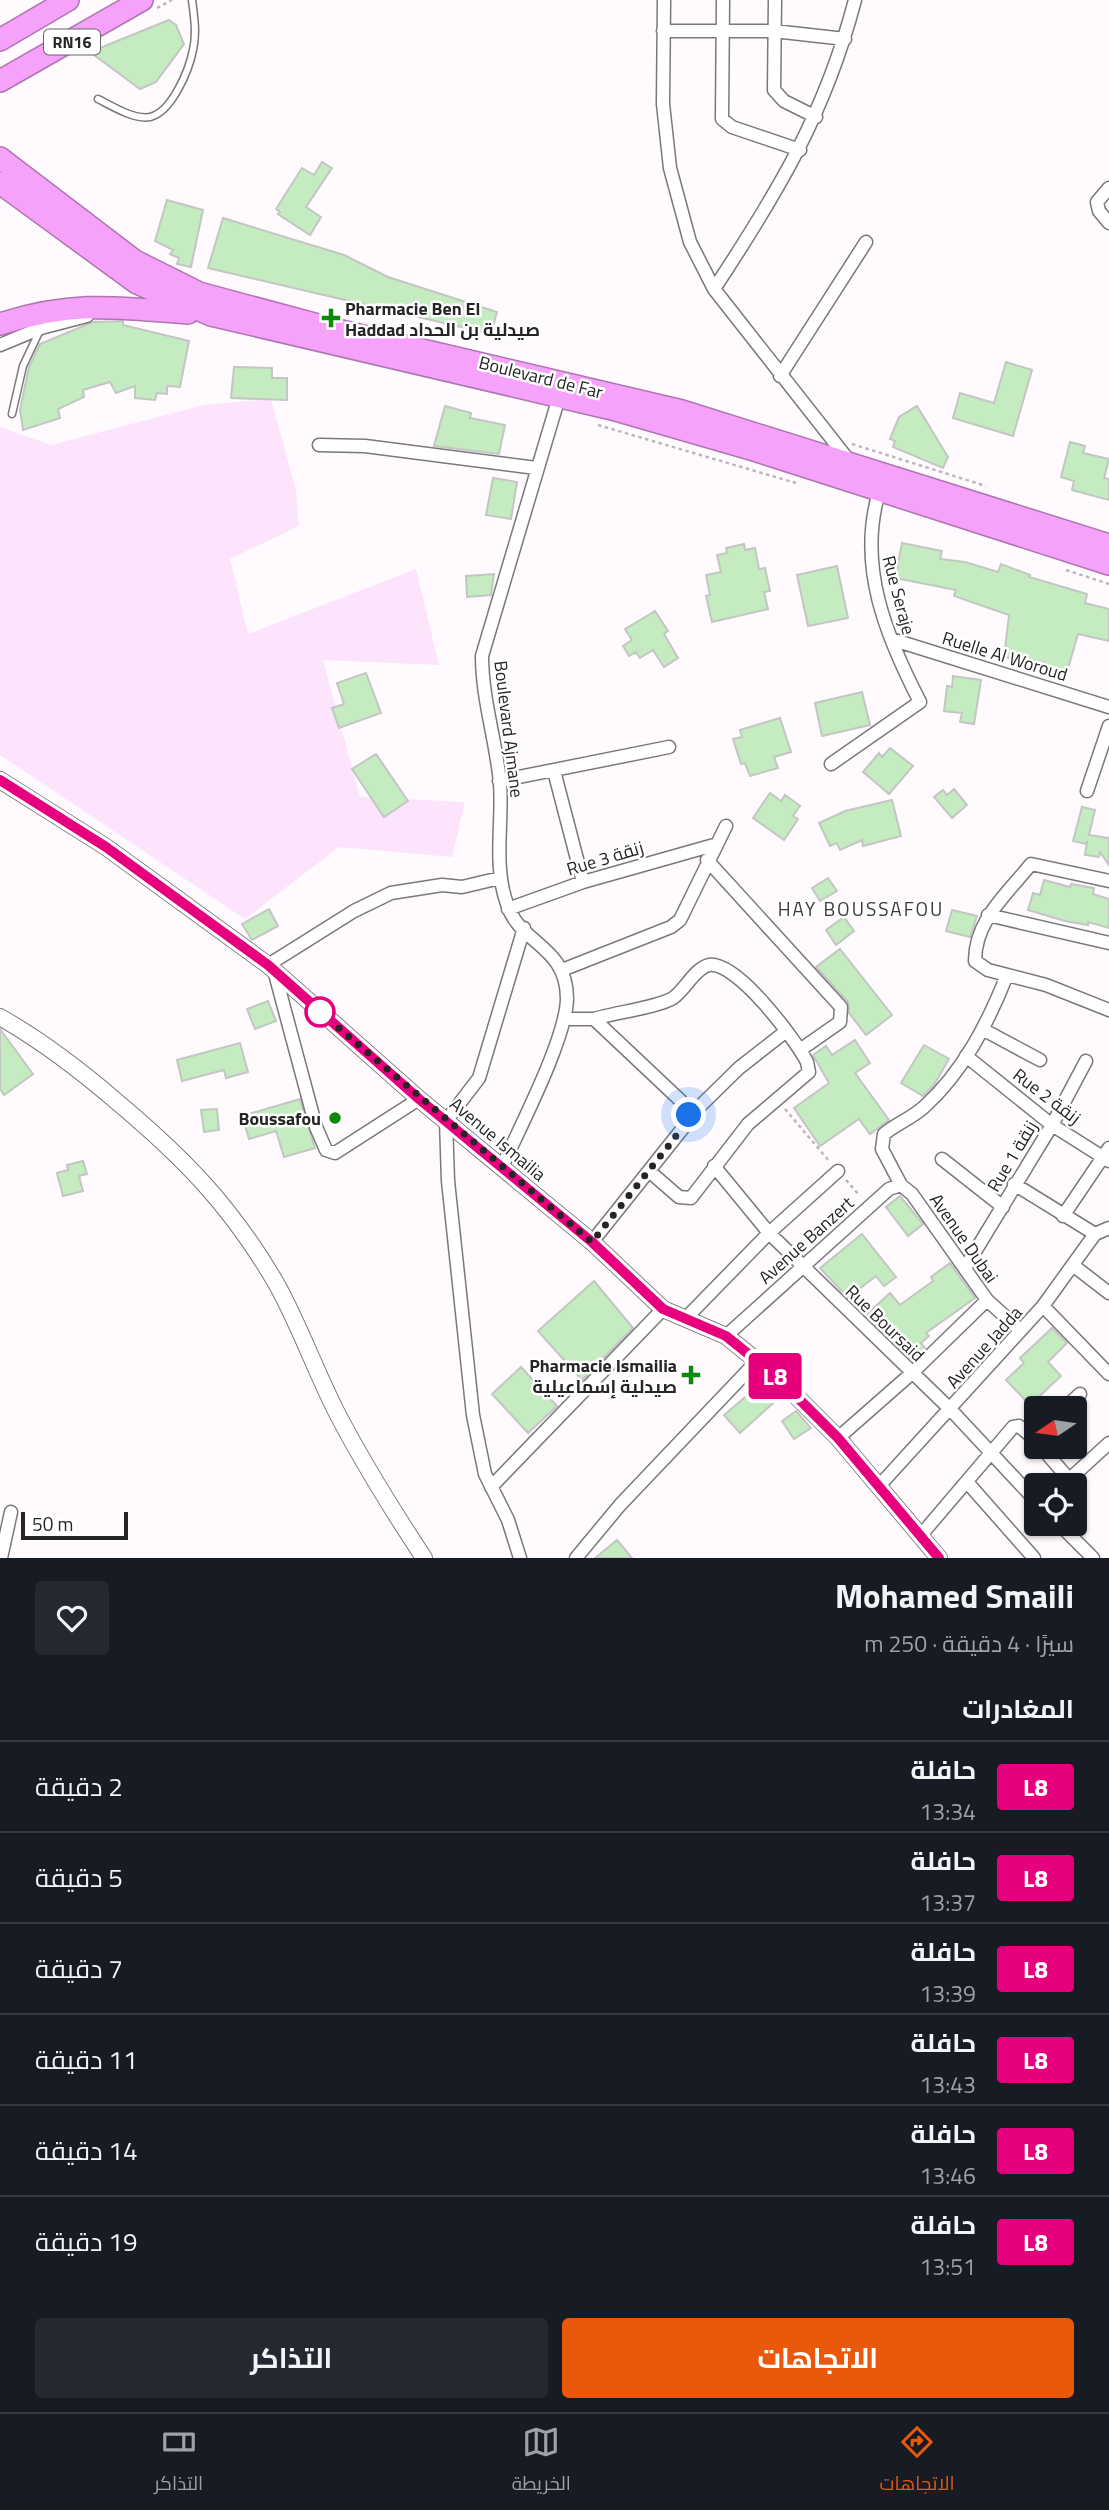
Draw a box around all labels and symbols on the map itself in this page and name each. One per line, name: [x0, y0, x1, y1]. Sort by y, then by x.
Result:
road number: RN16: [44, 30, 100, 54]
place label: Pharmacie Ben El Haddad صيدلية بن الحداد: [345, 295, 540, 343]
marker: Pharmacie Ben El Haddad صيدلية بن الحداد: [323, 310, 339, 326]
street label: Boulevard de Far: [476, 349, 606, 405]
street label: Rue Seraje: [876, 552, 922, 638]
street label: Ruelle Al Woroud: [939, 624, 1071, 688]
street label: Boulevard Ajmane: [487, 659, 531, 799]
street label: Rue 3 زنقة: [563, 834, 647, 882]
district label: HAY BOUSSAFOU: [778, 894, 944, 923]
unlabelled marker: [305, 997, 335, 1027]
street label: Rue 2 زنقة: [1007, 1061, 1087, 1131]
street label: Avenue Ismailia: [444, 1091, 552, 1187]
your location: [671, 1097, 706, 1132]
place label: Boussafou: [238, 1105, 321, 1132]
marker: Boussafou: [327, 1110, 343, 1126]
street label: Rue 1 زنقة: [980, 1115, 1044, 1197]
street label: Avenue Dubai: [923, 1188, 1005, 1288]
street label: Avenue Banzert: [752, 1189, 860, 1290]
street label: Rue Boursaid: [839, 1278, 931, 1368]
street label: Avenue Jadda: [940, 1300, 1028, 1394]
place label: Pharmacie Ismailia صيدلية إسماعيلية: [529, 1352, 677, 1400]
line badge: L8: [744, 1353, 806, 1399]
marker: Pharmacie Ismailia صيدلية إسماعيلية: [683, 1367, 699, 1383]
north arrow: [1024, 1396, 1087, 1460]
scale bar: [21, 1509, 128, 1541]

